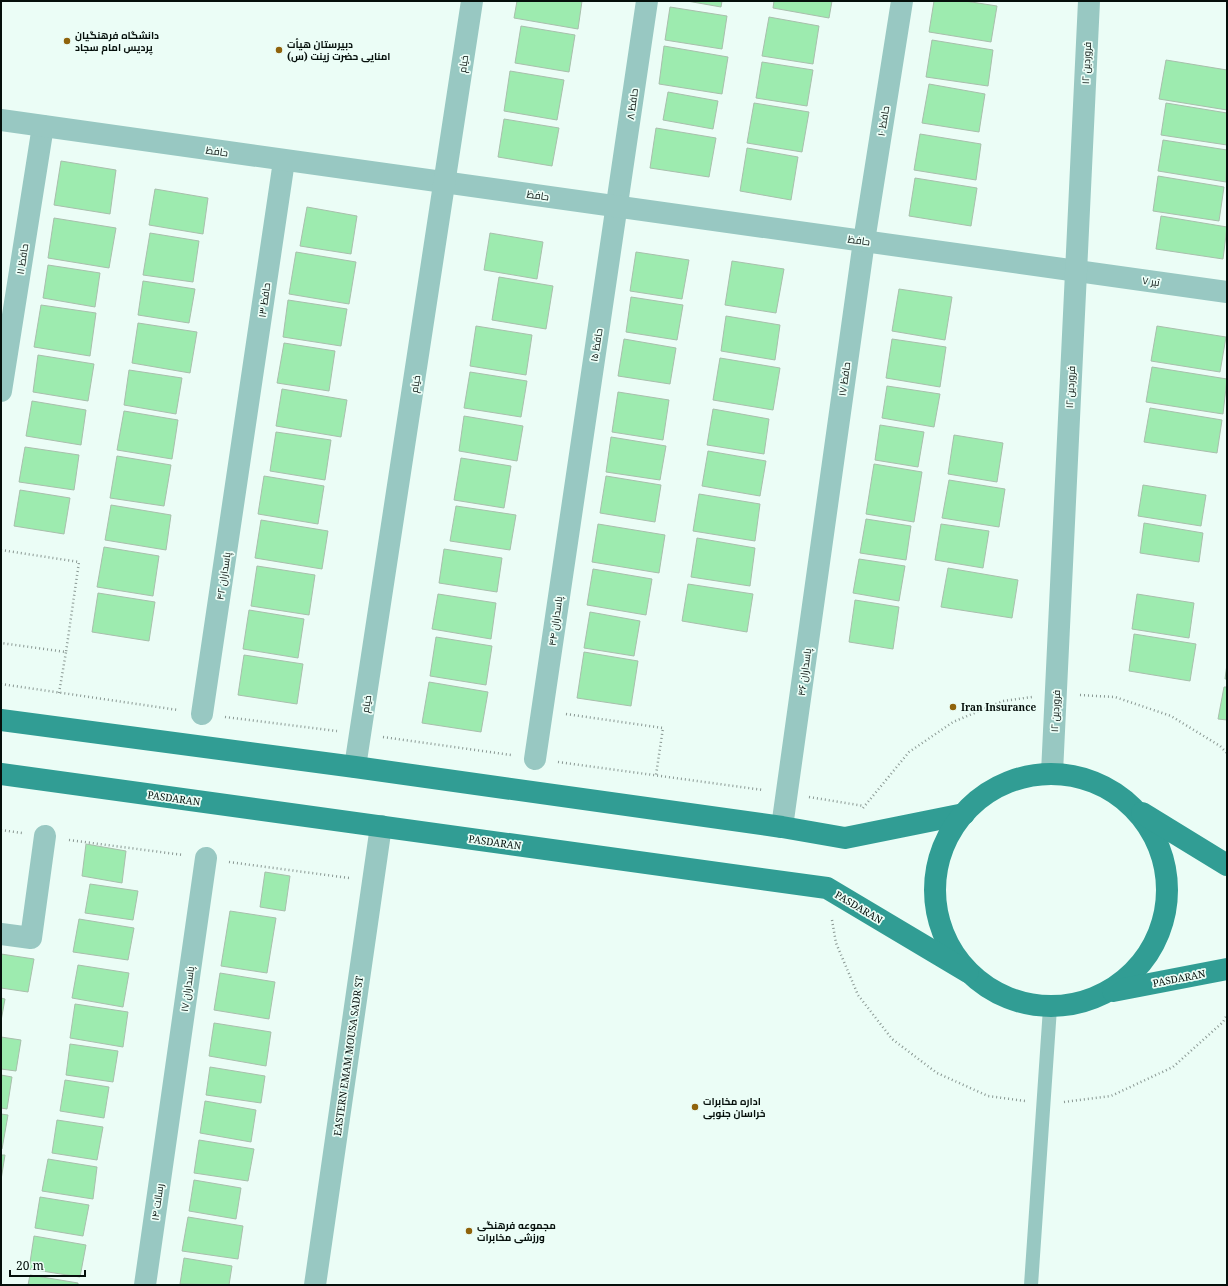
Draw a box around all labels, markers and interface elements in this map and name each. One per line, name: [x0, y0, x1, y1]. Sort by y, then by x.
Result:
place label: دانشگاه فرهنگیان پردیس امام سجاد: [75, 28, 159, 55]
marker: دانشگاه فرهنگیان پردیس امام سجاد: [62, 36, 72, 46]
place label: دبیرستان هیأت امنایی حضرت زینت (س): [287, 37, 390, 63]
street label: ۱۲ فروردین: [1078, 41, 1094, 85]
marker: دبیرستان هیأت امنایی حضرت زینت (س): [274, 45, 284, 55]
street label: خیام: [455, 54, 472, 74]
street label: حافظ ۸: [623, 87, 641, 121]
street label: حافظ ۱۰: [874, 105, 892, 137]
street label: حافظ: [205, 142, 229, 160]
street label: حافظ: [526, 186, 550, 204]
street label: حافظ: [847, 231, 871, 249]
street label: حافظ ۱۱: [13, 242, 31, 276]
street label: ۷ تیر: [1141, 273, 1161, 289]
street label: حافظ ۱۳: [255, 282, 273, 318]
street label: حافظ ۱۵: [586, 327, 606, 363]
street label: حافظ ۱۷: [835, 361, 853, 397]
street label: ۱۲ فروردین: [1062, 365, 1078, 409]
street label: خیام: [407, 374, 424, 394]
street label: پاسداران ۴۲: [212, 551, 234, 601]
street label: پاسداران ۴۴: [545, 595, 565, 647]
street label: پاسداران ۴۶: [794, 647, 814, 697]
street label: ۱۲ فروردین: [1047, 689, 1063, 733]
street label: خیام: [358, 694, 375, 714]
place label: Iran Insurance: [961, 700, 1036, 714]
marker: Iran Insurance: [948, 702, 958, 712]
street label: PASDARAN: [147, 787, 202, 809]
street label: PASDARAN: [468, 831, 523, 853]
street label: PASDARAN: [833, 887, 886, 927]
street label: پاسداران ۱۷: [177, 965, 197, 1013]
street label: PASDARAN: [1151, 966, 1207, 990]
street label: EASTERN EMAM MOUSA SADR ST: [330, 975, 366, 1137]
place label: اداره مخابرات خراسان جنوبی: [703, 1094, 766, 1120]
marker: اداره مخابرات خراسان جنوبی: [690, 1102, 700, 1112]
street label: رسالت ۱۴: [147, 1183, 167, 1221]
place label: مجموعه فرهنگی ورزشی مخابرات: [477, 1218, 556, 1244]
marker: مجموعه فرهنگی ورزشی مخابرات: [464, 1226, 474, 1236]
scale bar: [10, 1252, 85, 1278]
text: 20 m: [16, 1257, 44, 1274]

